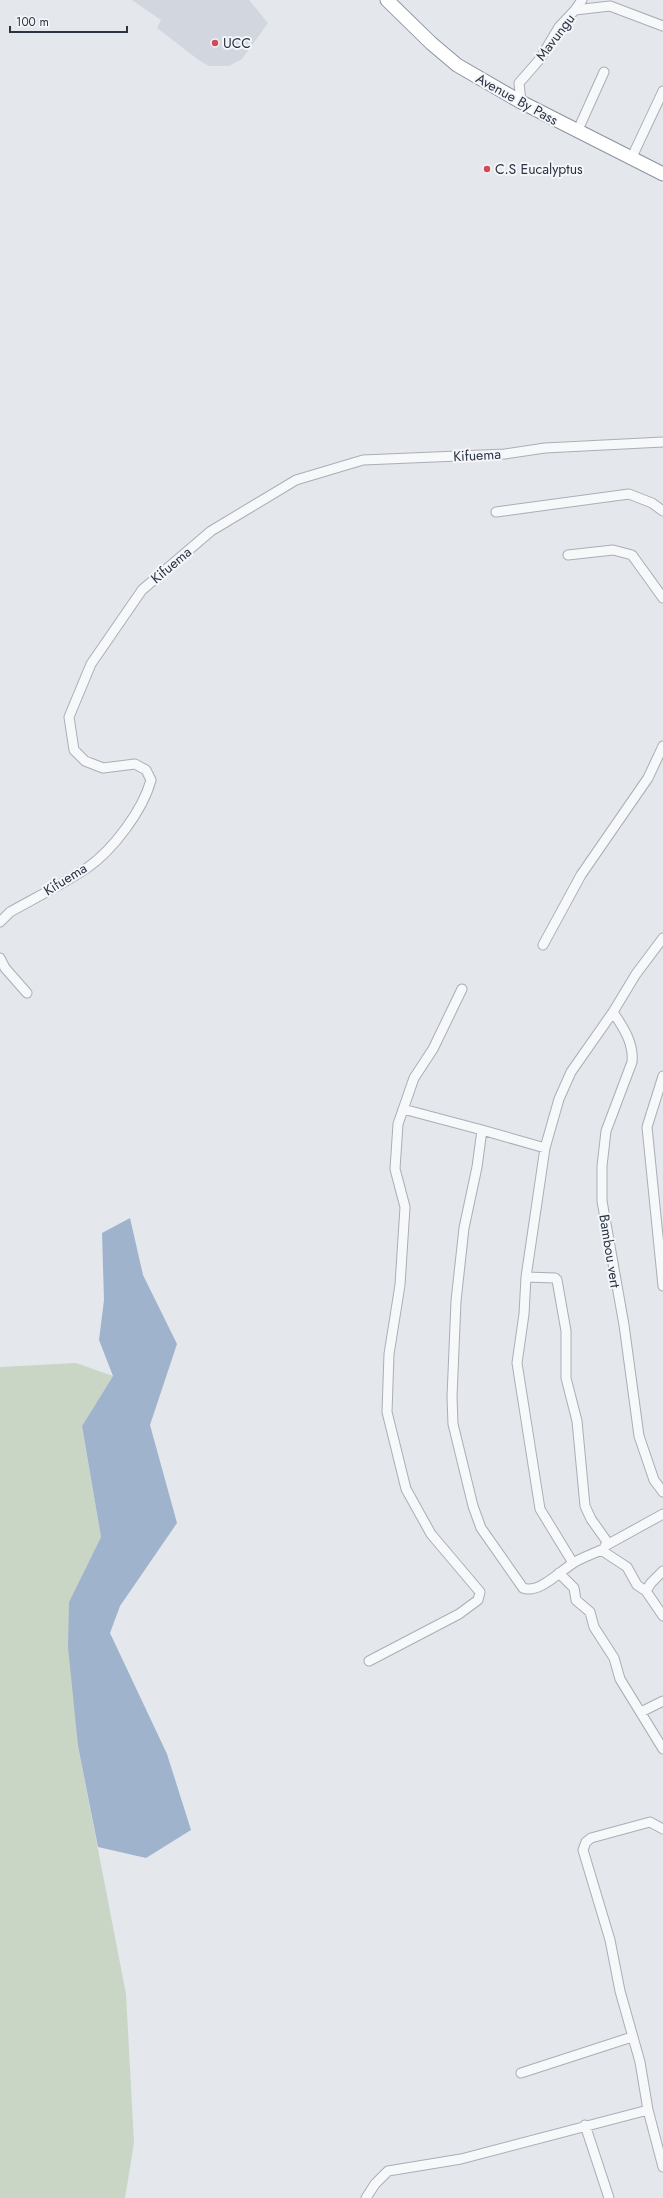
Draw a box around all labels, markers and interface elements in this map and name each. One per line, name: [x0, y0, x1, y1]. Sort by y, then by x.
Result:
scale bar: [10, 8, 127, 34]
street label: Mavungu: [531, 9, 579, 65]
text: 100 m: [16, 13, 49, 31]
place label: UCC: [223, 33, 251, 53]
marker: UCC: [210, 38, 220, 48]
street label: Avenue By Pass: [472, 68, 562, 130]
place label: C.S Eucalyptus: [495, 159, 583, 179]
marker: C.S Eucalyptus: [482, 164, 492, 174]
street label: Kifuema: [453, 444, 501, 466]
street label: Kifuema: [146, 542, 196, 588]
street label: Kifuema: [39, 858, 91, 900]
street label: Bambou vert: [594, 1213, 626, 1290]

